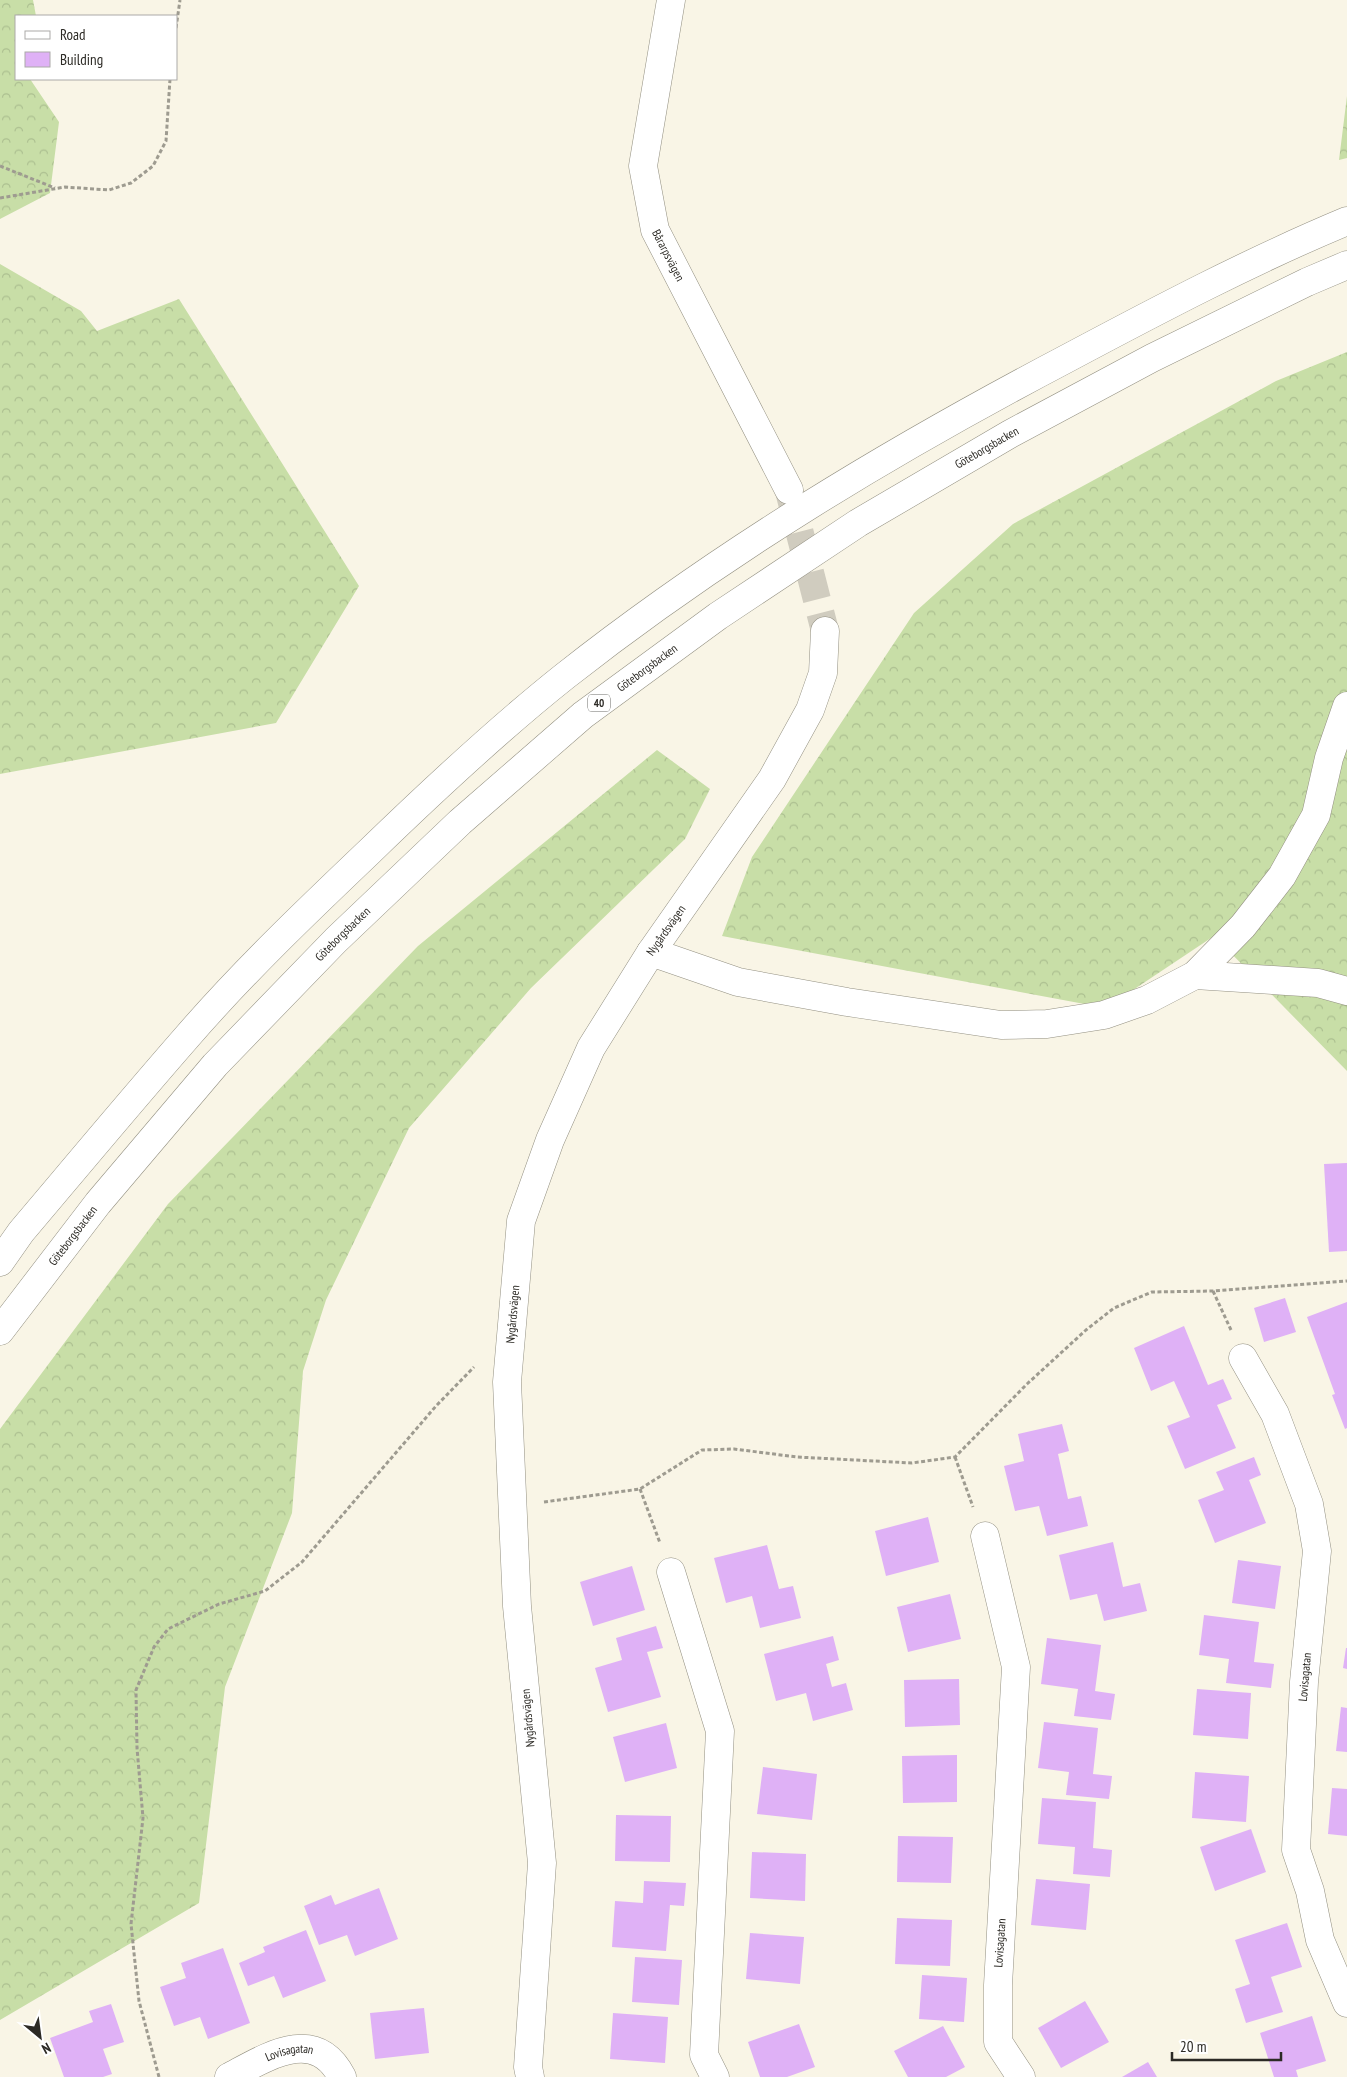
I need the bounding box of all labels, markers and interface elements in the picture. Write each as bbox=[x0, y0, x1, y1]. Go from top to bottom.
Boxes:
legend bbox=[15, 15, 178, 80]
text: Road bbox=[60, 25, 86, 44]
text: Building bbox=[60, 50, 103, 69]
street label: Bårarpsvägen bbox=[649, 227, 688, 283]
street label: Göteborgsbacken bbox=[952, 423, 1021, 472]
street label: Göteborgsbacken bbox=[614, 640, 680, 695]
road number: 40 bbox=[588, 694, 610, 711]
street label: Nygårdsvägen bbox=[643, 902, 689, 958]
street label: Göteborgsbacken bbox=[312, 903, 373, 964]
street label: Göteborgsbacken bbox=[45, 1203, 100, 1268]
street label: Nygårdsvägen bbox=[502, 1285, 522, 1344]
street label: Lovisagatan bbox=[1295, 1652, 1314, 1702]
street label: Nygårdsvägen bbox=[517, 1688, 538, 1748]
street label: Lovisagatan bbox=[990, 1918, 1009, 1968]
north arrow bbox=[15, 2012, 65, 2062]
scale bar bbox=[1172, 2030, 1281, 2062]
text: 20 m bbox=[1180, 2037, 1206, 2056]
text: N bbox=[39, 2039, 54, 2058]
street label: Lovisagatan bbox=[263, 2041, 315, 2064]

